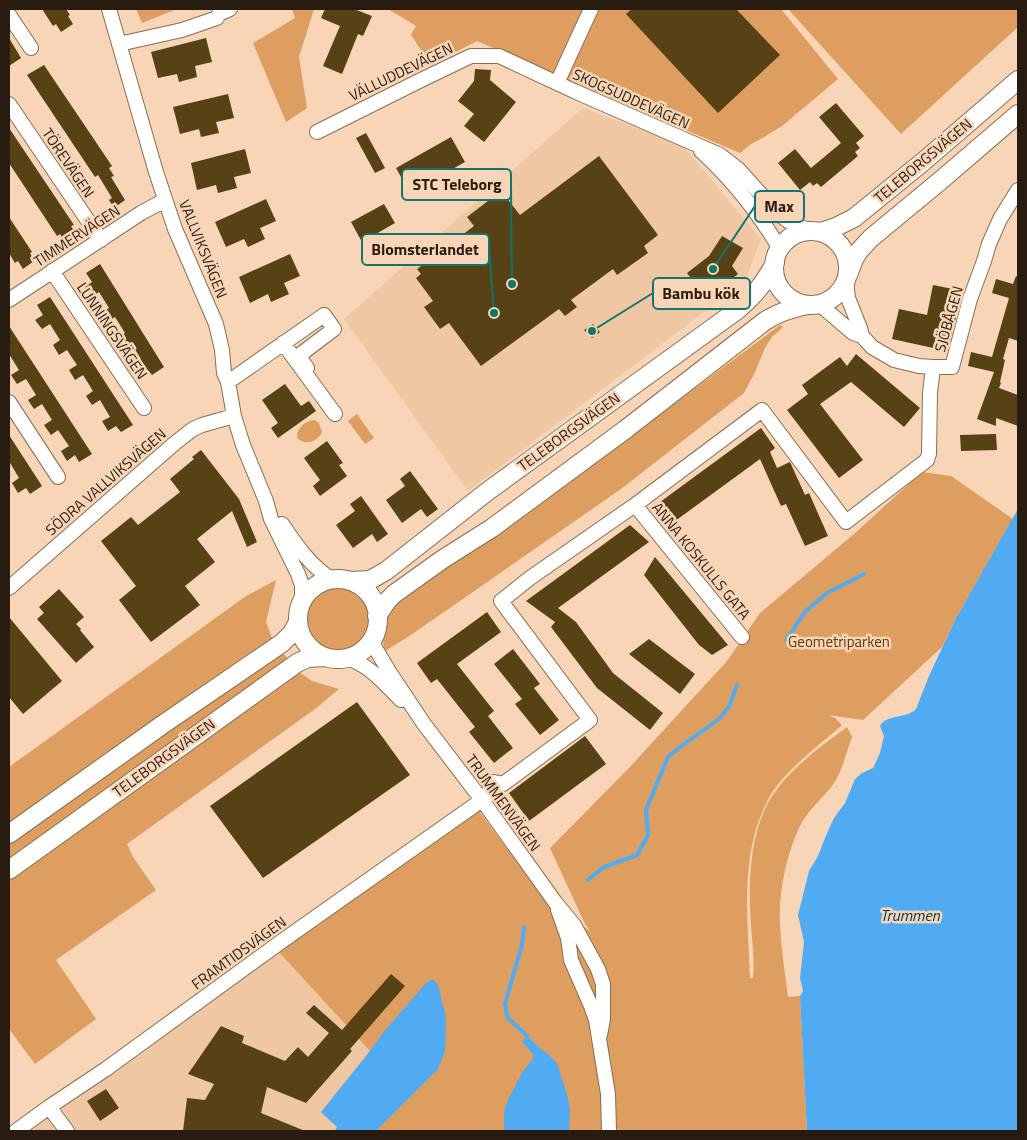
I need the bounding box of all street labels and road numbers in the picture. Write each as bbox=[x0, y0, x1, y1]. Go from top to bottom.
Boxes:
street label: VÄLLUDDEVÄGEN bbox=[345, 36, 457, 107]
street label: SKOGSUDDEVÄGEN bbox=[569, 62, 693, 135]
street label: TELEBORGSVÄGEN bbox=[869, 113, 977, 209]
street label: TÖREVÄGEN bbox=[37, 123, 100, 202]
street label: VALLVIKSVÄGEN bbox=[173, 196, 234, 302]
street label: TIMMERVÄGEN bbox=[29, 199, 124, 272]
street label: LUNNINGSVÄGEN bbox=[71, 278, 153, 384]
street label: SJÖBÅGEN bbox=[928, 283, 969, 355]
street label: TELEBORGSVÄGEN bbox=[513, 386, 625, 477]
street label: SÖDRA VALLVIKSVÄGEN bbox=[40, 423, 171, 541]
street label: ANNA KOSKULLS GATA bbox=[647, 497, 756, 624]
street label: TELEBORGSVÄGEN bbox=[108, 712, 220, 803]
street label: TRUMMENVÄGEN bbox=[460, 749, 547, 856]
street label: FRAMTIDSVÄGEN bbox=[186, 910, 291, 995]

